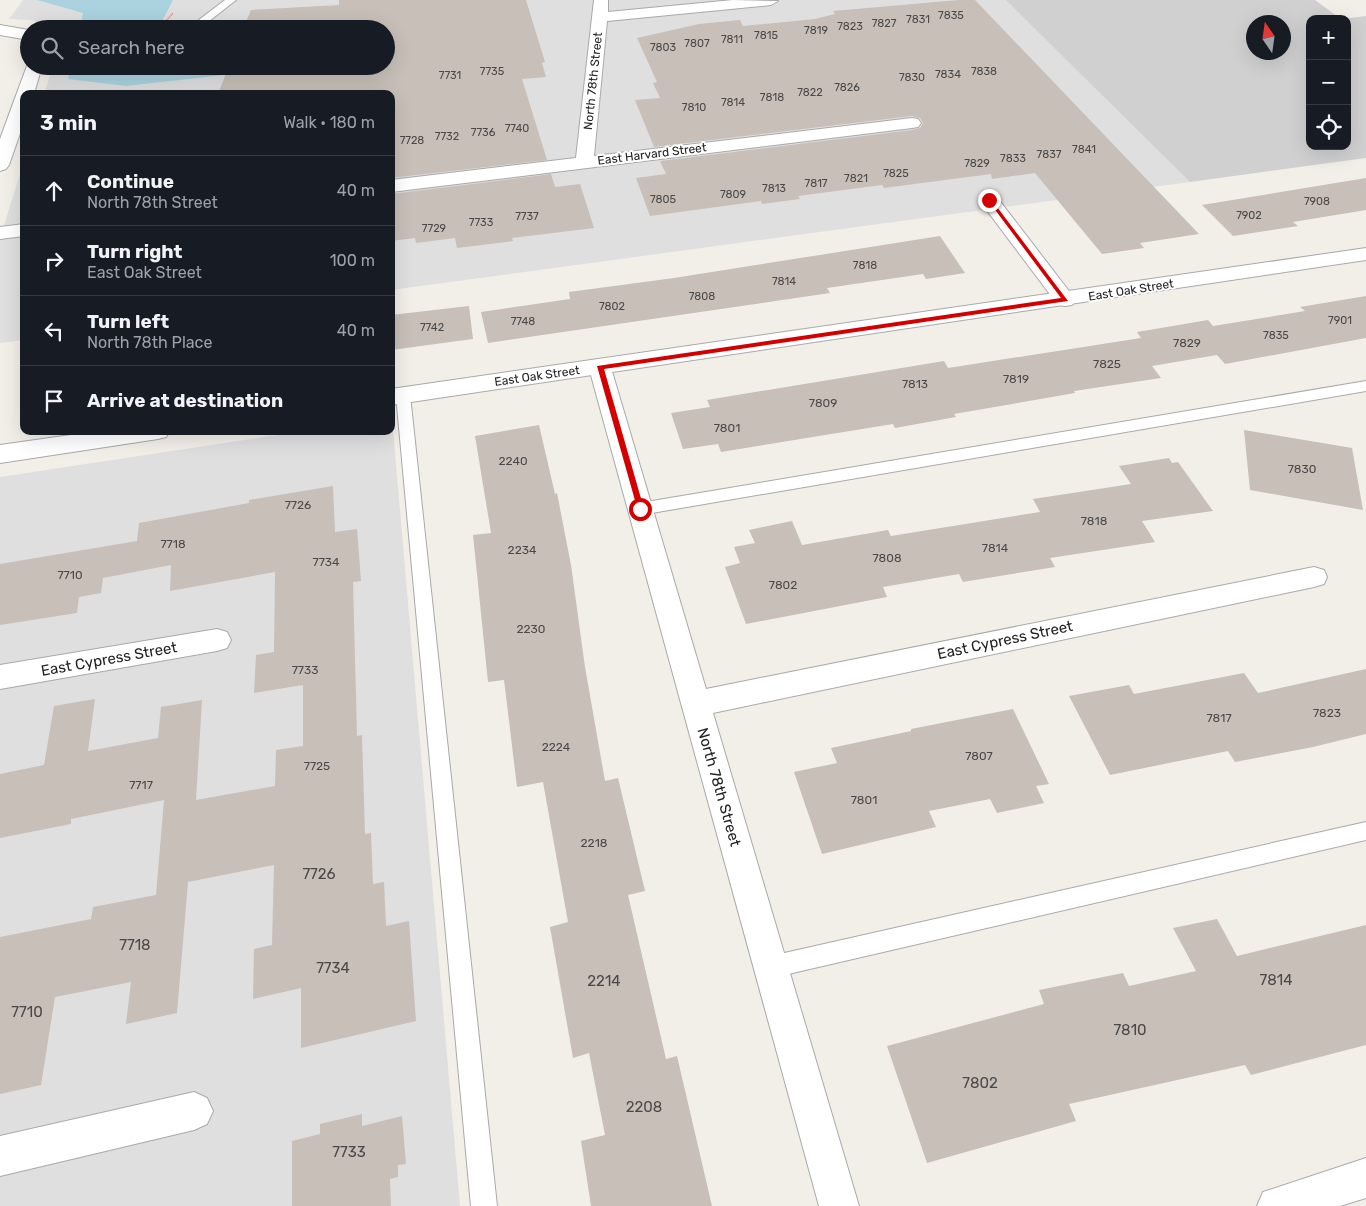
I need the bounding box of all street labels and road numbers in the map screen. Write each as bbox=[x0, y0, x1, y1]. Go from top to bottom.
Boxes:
street label: North 78th Street bbox=[581, 31, 605, 131]
street label: East Harvard Street bbox=[597, 140, 708, 168]
street label: East Oak Street bbox=[1087, 276, 1175, 304]
street label: East Oak Street bbox=[493, 363, 581, 389]
street label: East Cypress Street bbox=[936, 617, 1075, 663]
street label: East Cypress Street bbox=[39, 638, 179, 680]
street label: North 78th Street bbox=[693, 726, 745, 849]

